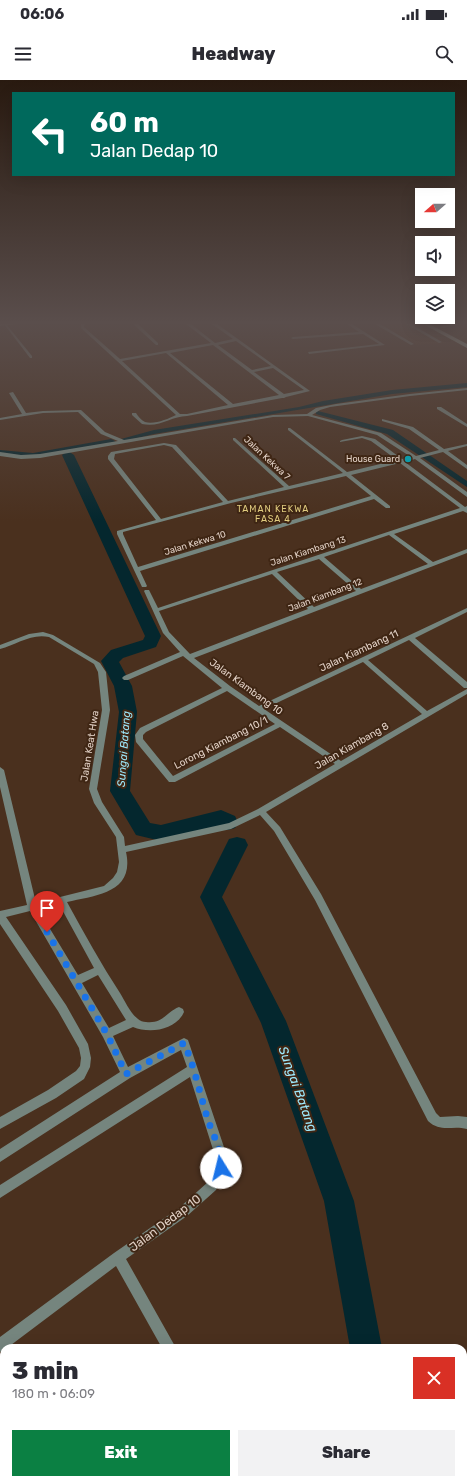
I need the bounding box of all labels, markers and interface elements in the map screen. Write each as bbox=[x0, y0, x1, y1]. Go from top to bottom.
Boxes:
text: 06:06 bbox=[20, 5, 64, 23]
icon: menu bbox=[12, 43, 34, 65]
text: Headway bbox=[192, 43, 275, 65]
icon: search bbox=[433, 43, 455, 65]
text: 60 m bbox=[90, 106, 159, 139]
icon: left bbox=[24, 108, 76, 160]
text: Jalan Dedap 10 bbox=[90, 140, 218, 162]
north arrow bbox=[415, 188, 455, 228]
map controls bbox=[415, 188, 455, 324]
button: sound bbox=[415, 236, 455, 276]
button: layers bbox=[415, 284, 455, 324]
street label: Jalan Kekwa 7 bbox=[242, 434, 292, 482]
place label: House Guard bbox=[346, 454, 400, 464]
marker: House Guard bbox=[403, 454, 413, 464]
district label: TAMAN KEKWA FASA 4 bbox=[237, 504, 309, 524]
street label: Jalan Kekwa 10 bbox=[163, 529, 227, 557]
street label: Jalan Kiambang 13 bbox=[269, 534, 347, 568]
street label: Jalan Kiambang 12 bbox=[287, 576, 363, 614]
street label: Jalan Kiambang 11 bbox=[318, 627, 400, 675]
street label: Jalan Kiambang 10 bbox=[207, 656, 285, 718]
street label: Jalan Keat Hwa bbox=[78, 710, 102, 782]
water label: Sungai Batang bbox=[115, 710, 133, 787]
street label: Lorong Kiambang 10/1 bbox=[172, 714, 270, 772]
street label: Jalan Kiambang 8 bbox=[313, 720, 391, 772]
pin bbox=[30, 891, 64, 932]
icon: arrive bbox=[36, 897, 58, 919]
water label: Sungai Batang bbox=[275, 1044, 321, 1134]
position arrow bbox=[200, 1147, 242, 1189]
street label: Jalan Dedap 10 bbox=[127, 1192, 203, 1254]
text: 3 min bbox=[12, 1357, 79, 1385]
button: close bbox=[413, 1357, 455, 1399]
text: 180 m · 06:09 bbox=[12, 1386, 95, 1401]
button: Exit bbox=[12, 1430, 230, 1476]
button: Share bbox=[238, 1430, 455, 1476]

